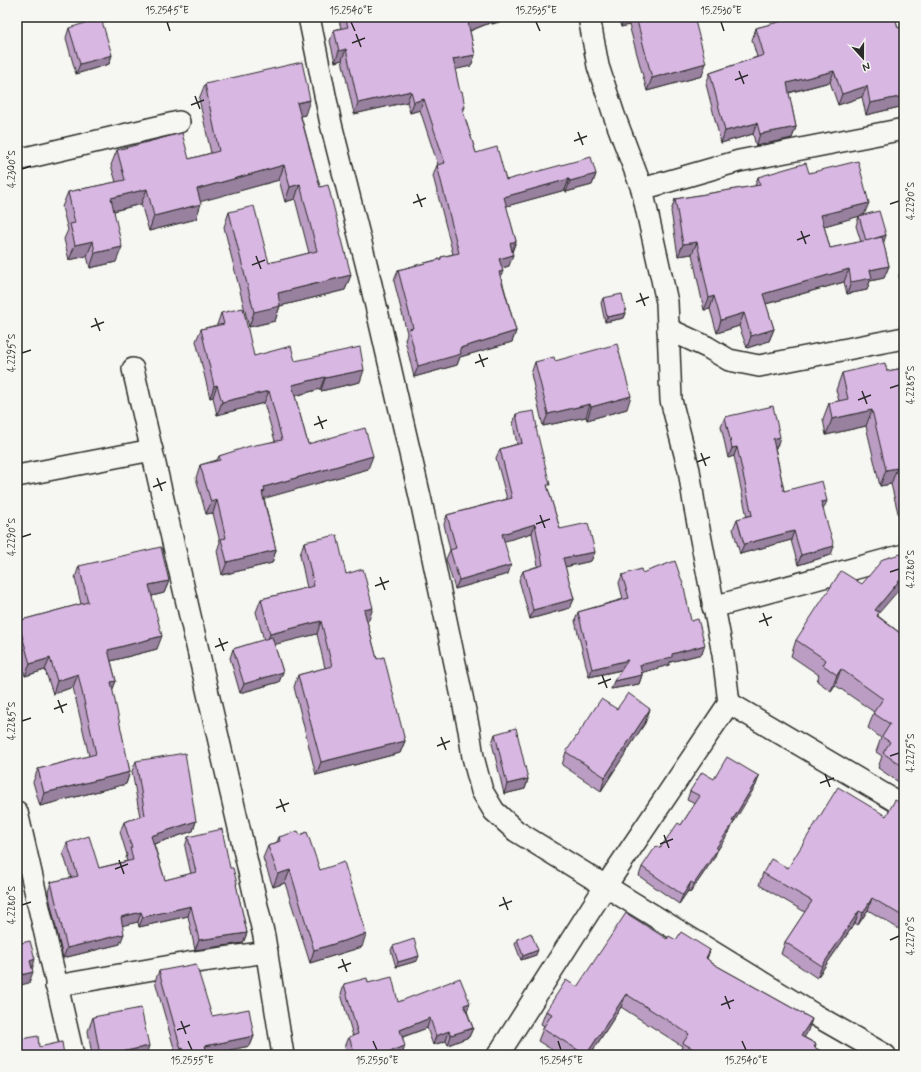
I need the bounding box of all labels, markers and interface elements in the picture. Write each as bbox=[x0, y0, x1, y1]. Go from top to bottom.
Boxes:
text: 15.2545°E bbox=[145, 4, 189, 18]
text: 15.2540°E bbox=[329, 4, 373, 18]
text: 15.2535°E bbox=[515, 4, 557, 18]
text: 15.2530°E bbox=[700, 4, 742, 18]
north arrow bbox=[843, 38, 883, 78]
text: N bbox=[860, 59, 872, 74]
text: 4.2300°S bbox=[5, 150, 19, 188]
text: 4.2290°S bbox=[904, 181, 918, 220]
text: 4.2295°S bbox=[5, 333, 19, 372]
text: 4.2285°S bbox=[904, 365, 918, 404]
text: 4.2290°S bbox=[5, 517, 19, 556]
text: 4.2280°S bbox=[904, 549, 918, 588]
text: 4.2285°S bbox=[5, 701, 19, 740]
text: 4.2275°S bbox=[904, 733, 918, 772]
text: 4.2280°S bbox=[5, 885, 19, 924]
text: 4.2270°S bbox=[904, 916, 918, 955]
text: 15.2555°E bbox=[170, 1054, 214, 1068]
text: 15.2550°E bbox=[356, 1054, 399, 1068]
text: 15.2545°E bbox=[539, 1054, 583, 1068]
text: 15.2540°E bbox=[724, 1054, 768, 1068]

